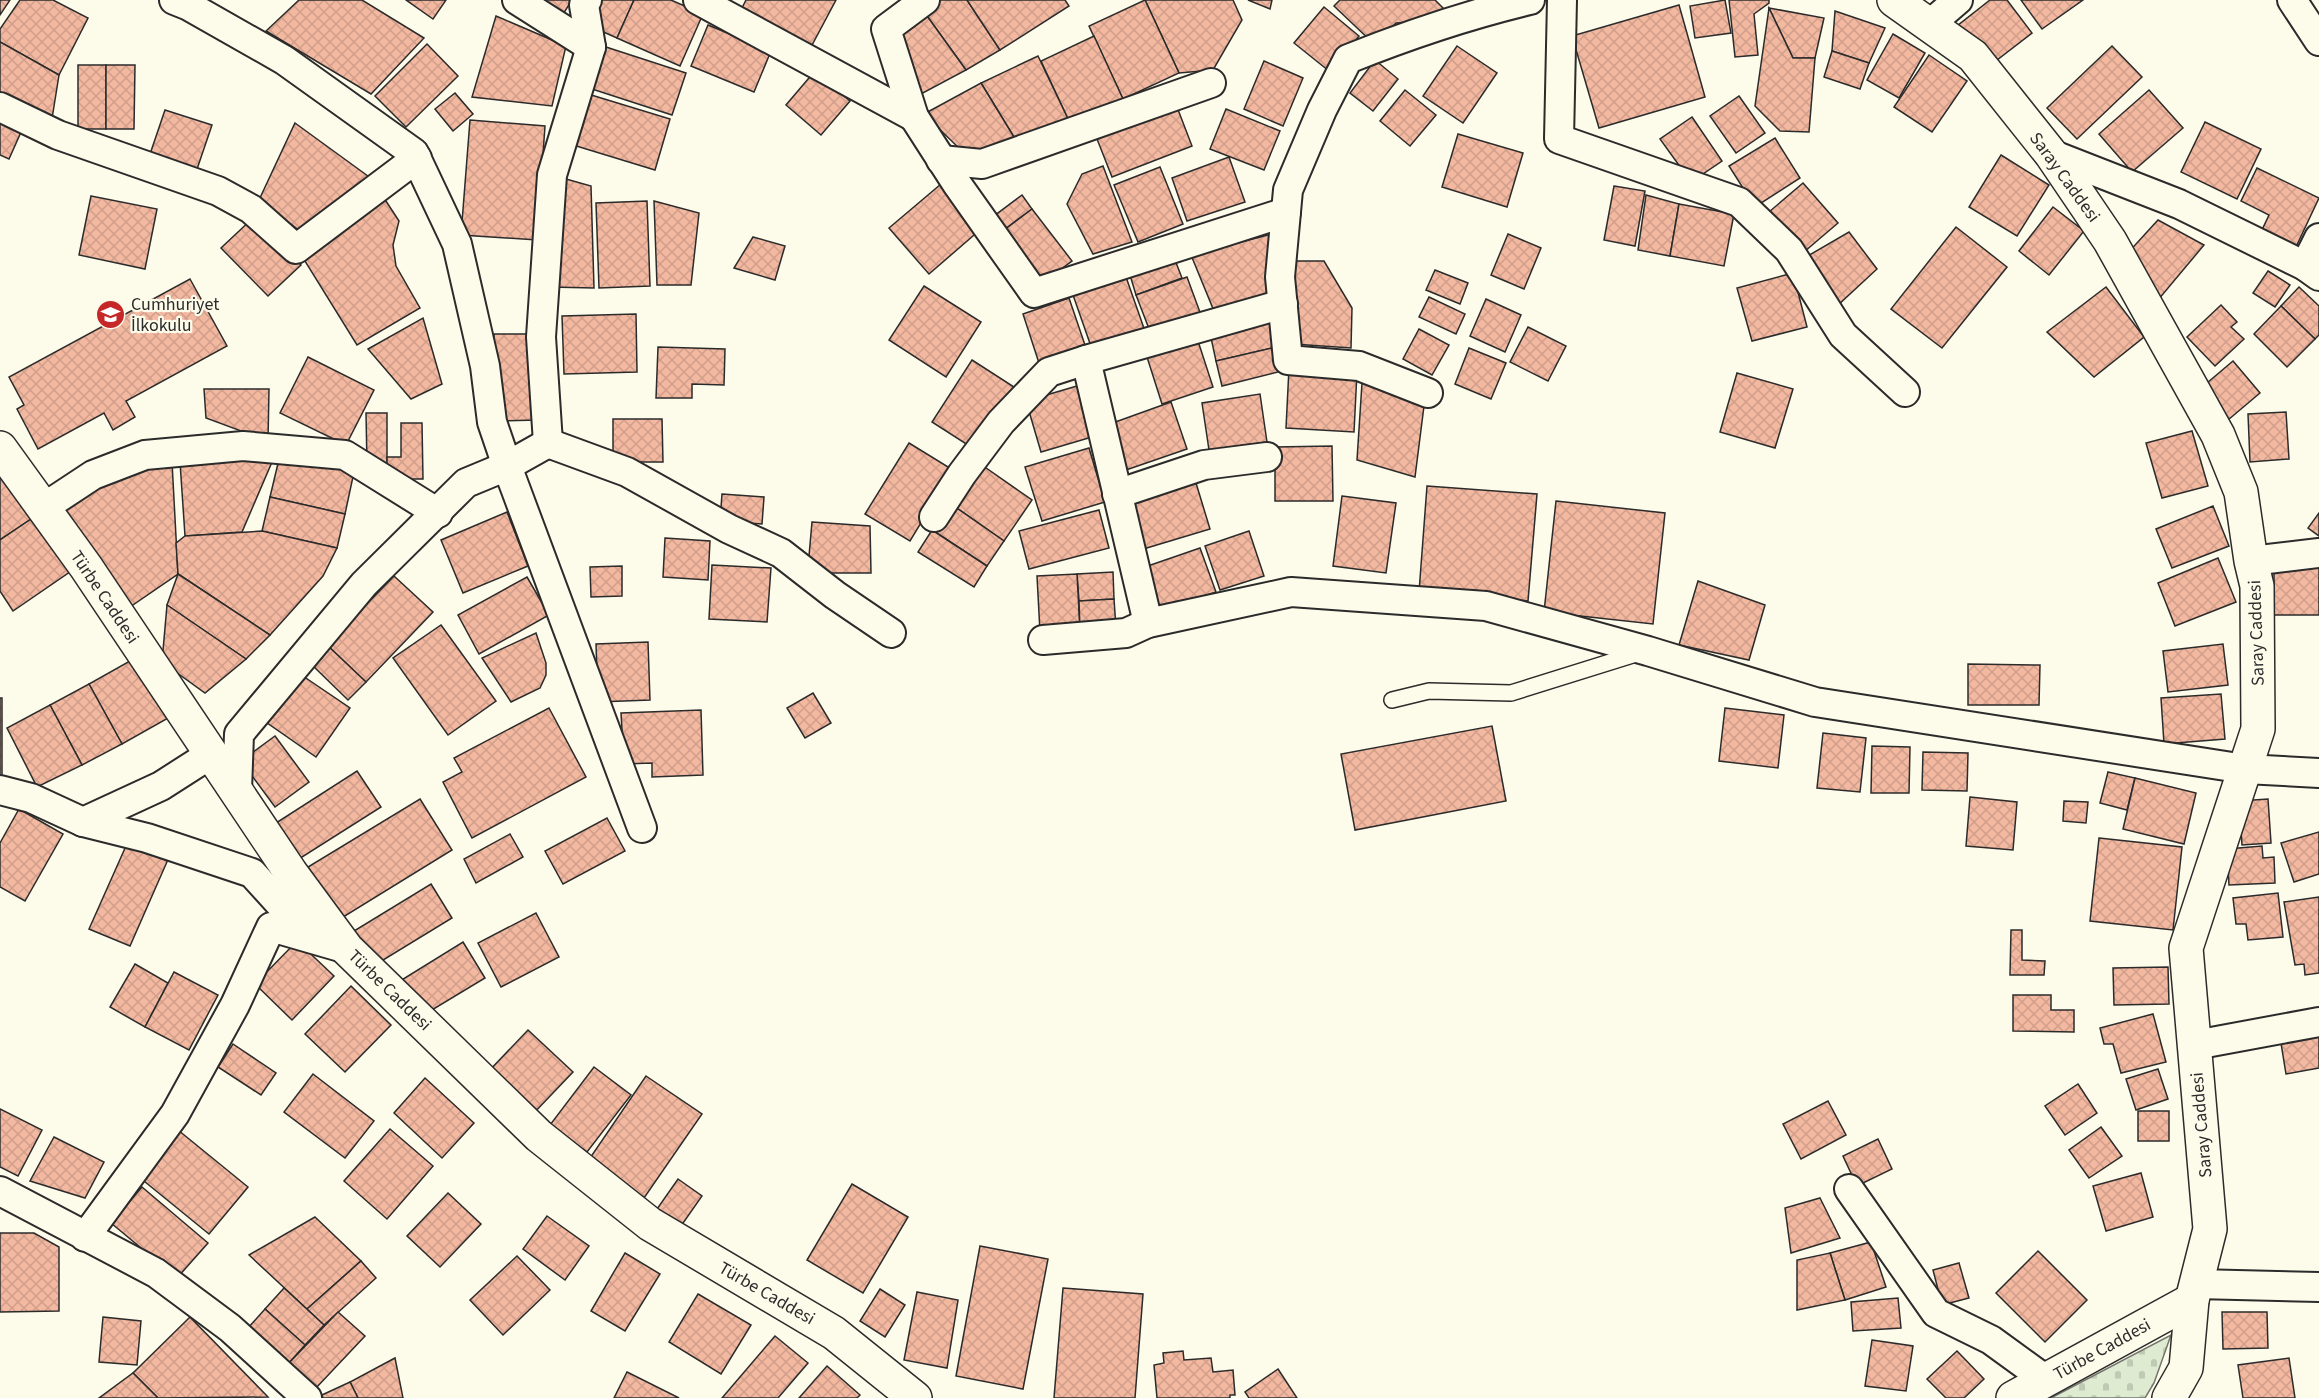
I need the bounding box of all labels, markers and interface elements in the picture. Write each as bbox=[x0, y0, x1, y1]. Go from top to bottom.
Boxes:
street label: Saray Caddesi bbox=[2023, 127, 2106, 227]
place label: Cumhuriyet İlkokulu bbox=[131, 292, 219, 338]
school or university icon: Cumhuriyet İlkokulu bbox=[94, 298, 126, 330]
street label: Türbe Caddesi bbox=[64, 546, 145, 649]
street label: Saray Caddesi bbox=[2242, 580, 2271, 686]
street label: Türbe Caddesi bbox=[342, 944, 437, 1037]
street label: Saray Caddesi bbox=[2184, 1071, 2219, 1179]
street label: Türbe Caddesi bbox=[714, 1256, 820, 1331]
street label: Türbe Caddesi bbox=[2049, 1312, 2155, 1386]

